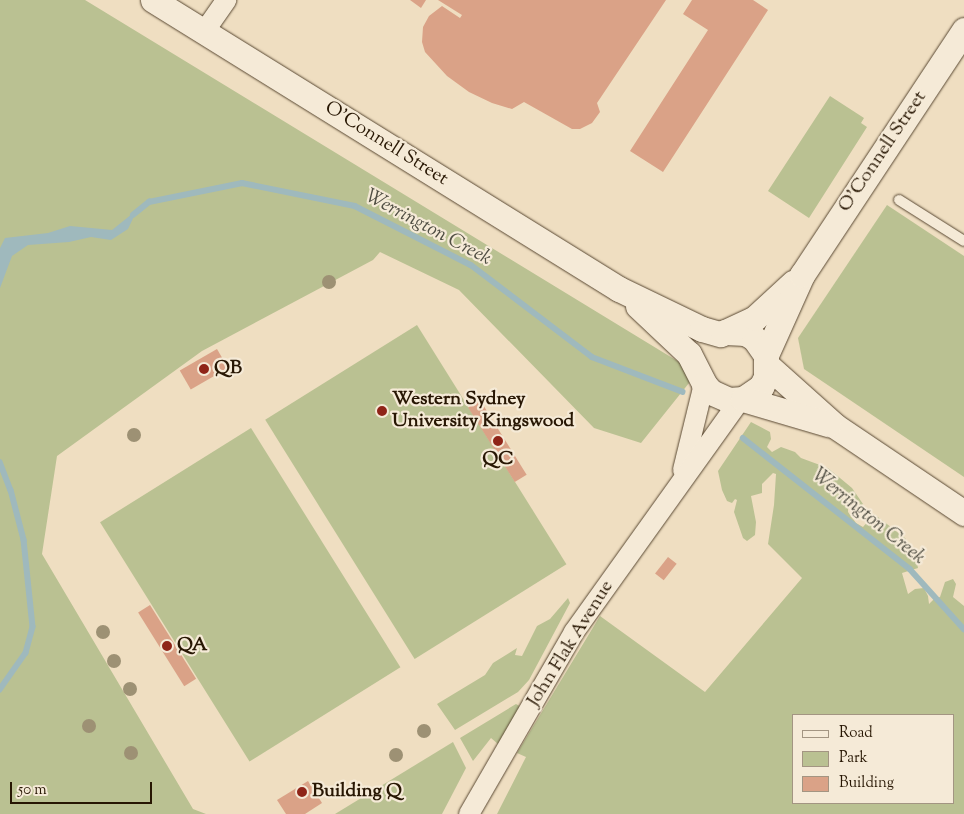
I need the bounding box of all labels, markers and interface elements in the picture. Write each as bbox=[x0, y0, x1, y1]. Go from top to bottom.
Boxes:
street label: O'Connell Street bbox=[834, 87, 932, 217]
street label: O'Connell Street bbox=[320, 97, 452, 191]
water label: Werrington Creek bbox=[361, 185, 495, 271]
place label: QB bbox=[214, 358, 242, 380]
marker: QB bbox=[198, 363, 210, 375]
place label: Western Sydney University Kingswood bbox=[392, 389, 574, 433]
marker: Western Sydney University Kingswood bbox=[376, 405, 388, 417]
marker: QC bbox=[492, 435, 504, 447]
place label: QC bbox=[482, 449, 514, 471]
water label: Werrington Creek bbox=[806, 464, 930, 570]
street label: John Flak Avenue bbox=[523, 577, 619, 711]
place label: QA bbox=[177, 635, 207, 657]
marker: QA bbox=[161, 640, 173, 652]
legend bbox=[792, 714, 954, 804]
text: Road bbox=[839, 723, 873, 744]
text: Park bbox=[839, 748, 868, 769]
scale bar bbox=[12, 772, 155, 804]
text: Building bbox=[839, 773, 894, 794]
text: 50 m bbox=[18, 780, 47, 801]
place label: Building Q bbox=[312, 781, 402, 803]
marker: Building Q bbox=[296, 786, 308, 798]

